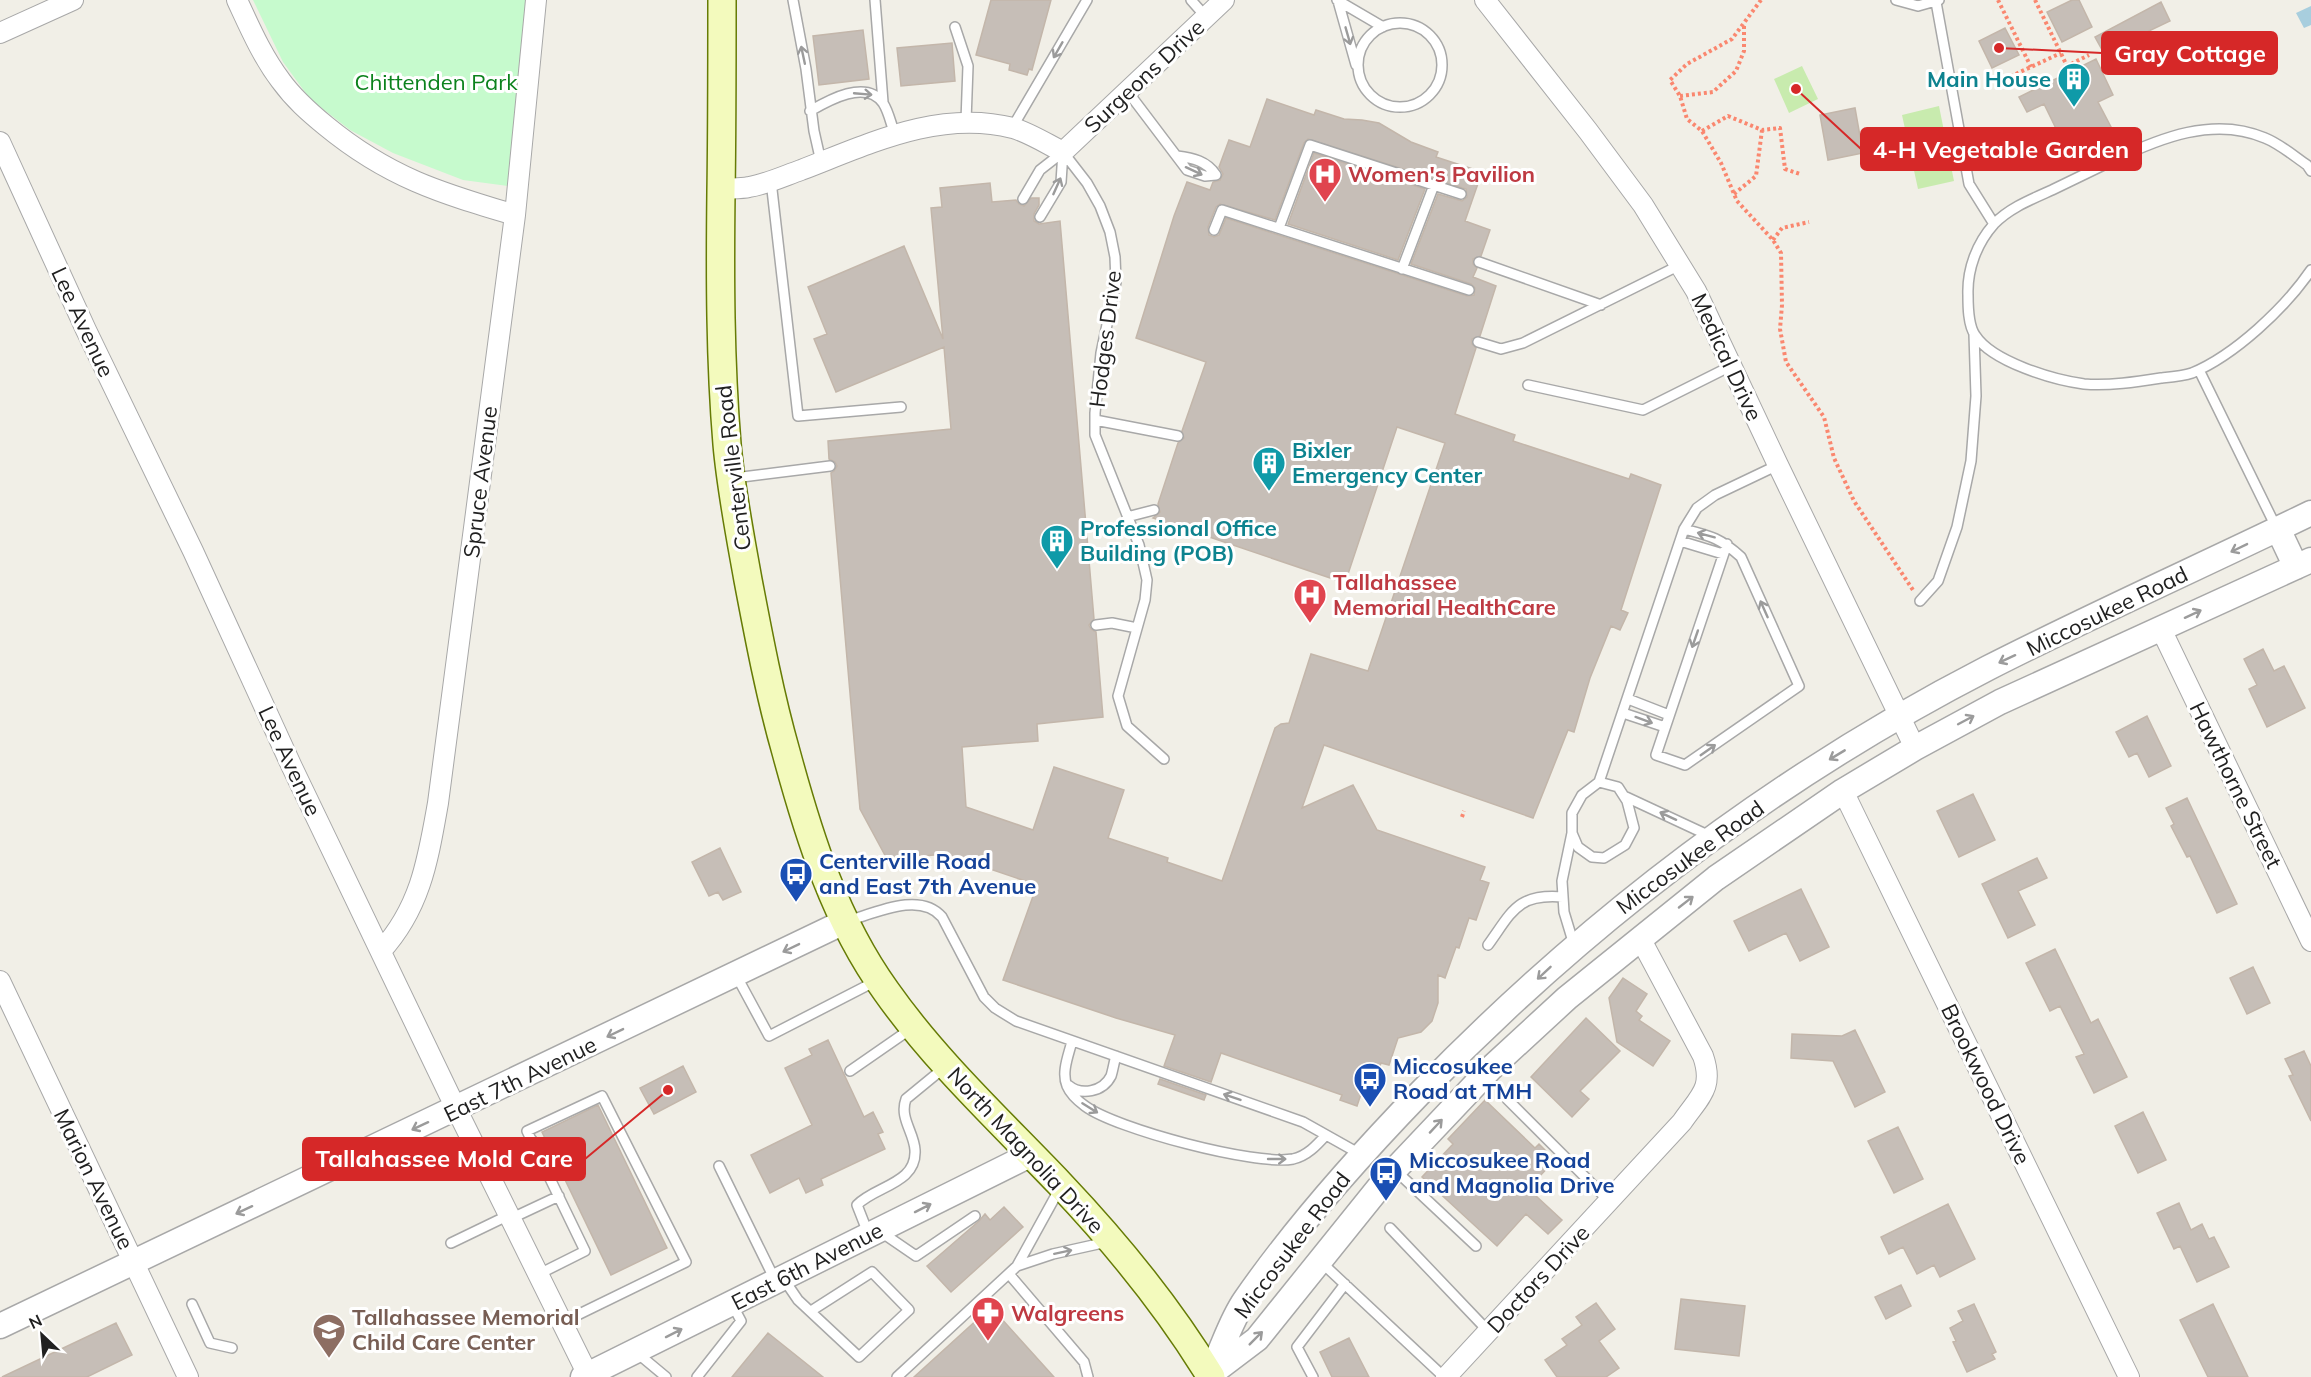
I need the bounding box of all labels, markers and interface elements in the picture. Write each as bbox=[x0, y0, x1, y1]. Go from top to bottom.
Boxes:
street label: Surgeons Drive bbox=[1078, 13, 1210, 139]
one-way arrow bbox=[1343, 26, 1354, 45]
callout: Gray Cottage bbox=[2102, 32, 2277, 74]
text: Gray Cottage bbox=[2114, 38, 2266, 68]
one-way arrow bbox=[1051, 42, 1063, 59]
one-way arrow bbox=[797, 46, 808, 66]
building icon: Main House bbox=[2056, 61, 2092, 108]
place label: Main House bbox=[1927, 65, 2051, 93]
park label: Chittenden Park bbox=[354, 68, 518, 96]
one-way arrow bbox=[853, 89, 872, 100]
callout: 4-H Vegetable Garden bbox=[1861, 128, 2141, 170]
text: 4-H Vegetable Garden bbox=[1873, 134, 2129, 164]
hospital icon: Women's Pavilion bbox=[1307, 156, 1343, 203]
place label: Women's Pavilion bbox=[1348, 160, 1535, 188]
one-way arrow bbox=[1185, 166, 1203, 178]
one-way arrow bbox=[1051, 178, 1063, 196]
street label: Lee Avenue bbox=[45, 263, 121, 381]
street label: Hodges Drive bbox=[1083, 269, 1127, 409]
street label: Medical Drive bbox=[1685, 289, 1769, 425]
street label: Centerville Road bbox=[709, 384, 757, 552]
street label: Spruce Avenue bbox=[457, 405, 503, 559]
place label: Bixler Emergency Center bbox=[1292, 436, 1483, 489]
building icon: Bixler Emergency Center bbox=[1251, 445, 1287, 492]
place label: Professional Office Building (POB) bbox=[1080, 514, 1277, 567]
building icon: Professional Office Building (POB) bbox=[1039, 523, 1075, 570]
one-way arrow bbox=[1697, 529, 1716, 540]
one-way arrow bbox=[2231, 542, 2249, 554]
street label: Miccosukee Road bbox=[2022, 560, 2192, 662]
place label: Tallahassee Memorial HealthCare bbox=[1333, 568, 1556, 621]
hospital icon: Tallahassee Memorial HealthCare bbox=[1292, 577, 1328, 624]
one-way arrow bbox=[1758, 601, 1769, 619]
one-way arrow bbox=[2183, 608, 2201, 619]
one-way arrow bbox=[1688, 629, 1699, 648]
one-way arrow bbox=[1998, 654, 2016, 666]
street label: Hawthorne Street bbox=[2184, 697, 2289, 873]
street label: Lee Avenue bbox=[252, 702, 328, 820]
one-way arrow bbox=[1957, 714, 1975, 725]
one-way arrow bbox=[1634, 715, 1653, 726]
one-way arrow bbox=[1699, 744, 1715, 756]
one-way arrow bbox=[1829, 749, 1846, 761]
street label: Miccosukee Road bbox=[1610, 794, 1770, 920]
one-way arrow bbox=[1659, 810, 1677, 822]
place label: Centerville Road and East 7th Avenue bbox=[819, 847, 1036, 900]
bus stop icon: Centerville Road and East 7th Avenue bbox=[778, 856, 814, 903]
one-way arrow bbox=[1678, 896, 1694, 909]
one-way arrow bbox=[783, 943, 801, 955]
one-way arrow bbox=[1537, 965, 1552, 980]
street label: Brookwood Drive bbox=[1935, 999, 2037, 1169]
one-way arrow bbox=[607, 1027, 625, 1039]
street label: East 7th Avenue bbox=[439, 1030, 601, 1128]
place label: Miccosukee Road at TMH bbox=[1393, 1052, 1532, 1105]
street label: North Magnolia Drive bbox=[942, 1061, 1110, 1239]
bus stop icon: Miccosukee Road at TMH bbox=[1352, 1061, 1388, 1108]
one-way arrow bbox=[1223, 1090, 1242, 1101]
one-way arrow bbox=[1081, 1103, 1098, 1115]
street label: Marion Avenue bbox=[48, 1104, 140, 1254]
one-way arrow bbox=[1429, 1119, 1443, 1134]
one-way arrow bbox=[412, 1120, 430, 1132]
callout: Tallahassee Mold Care bbox=[303, 1138, 585, 1180]
text: Tallahassee Mold Care bbox=[315, 1143, 573, 1173]
place label: Miccosukee Road and Magnolia Drive bbox=[1409, 1146, 1614, 1199]
one-way arrow bbox=[1266, 1153, 1286, 1165]
bus stop icon: Miccosukee Road and Magnolia Drive bbox=[1368, 1155, 1404, 1202]
street label: Miccosukee Road bbox=[1228, 1166, 1356, 1324]
one-way arrow bbox=[914, 1202, 932, 1213]
one-way arrow bbox=[236, 1204, 254, 1216]
street label: East 6th Avenue bbox=[727, 1216, 887, 1316]
street label: Doctors Drive bbox=[1481, 1219, 1595, 1339]
one-way arrow bbox=[1053, 1245, 1072, 1257]
pharmacy icon: Walgreens bbox=[970, 1295, 1006, 1342]
place label: Walgreens bbox=[1011, 1299, 1124, 1327]
place label: Tallahassee Memorial Child Care Center bbox=[352, 1303, 580, 1356]
north arrow bbox=[12, 1305, 72, 1365]
text: N bbox=[26, 1310, 45, 1333]
school or university icon: Tallahassee Memorial Child Care Center bbox=[311, 1312, 347, 1359]
one-way arrow bbox=[665, 1327, 683, 1339]
one-way arrow bbox=[1248, 1331, 1263, 1346]

